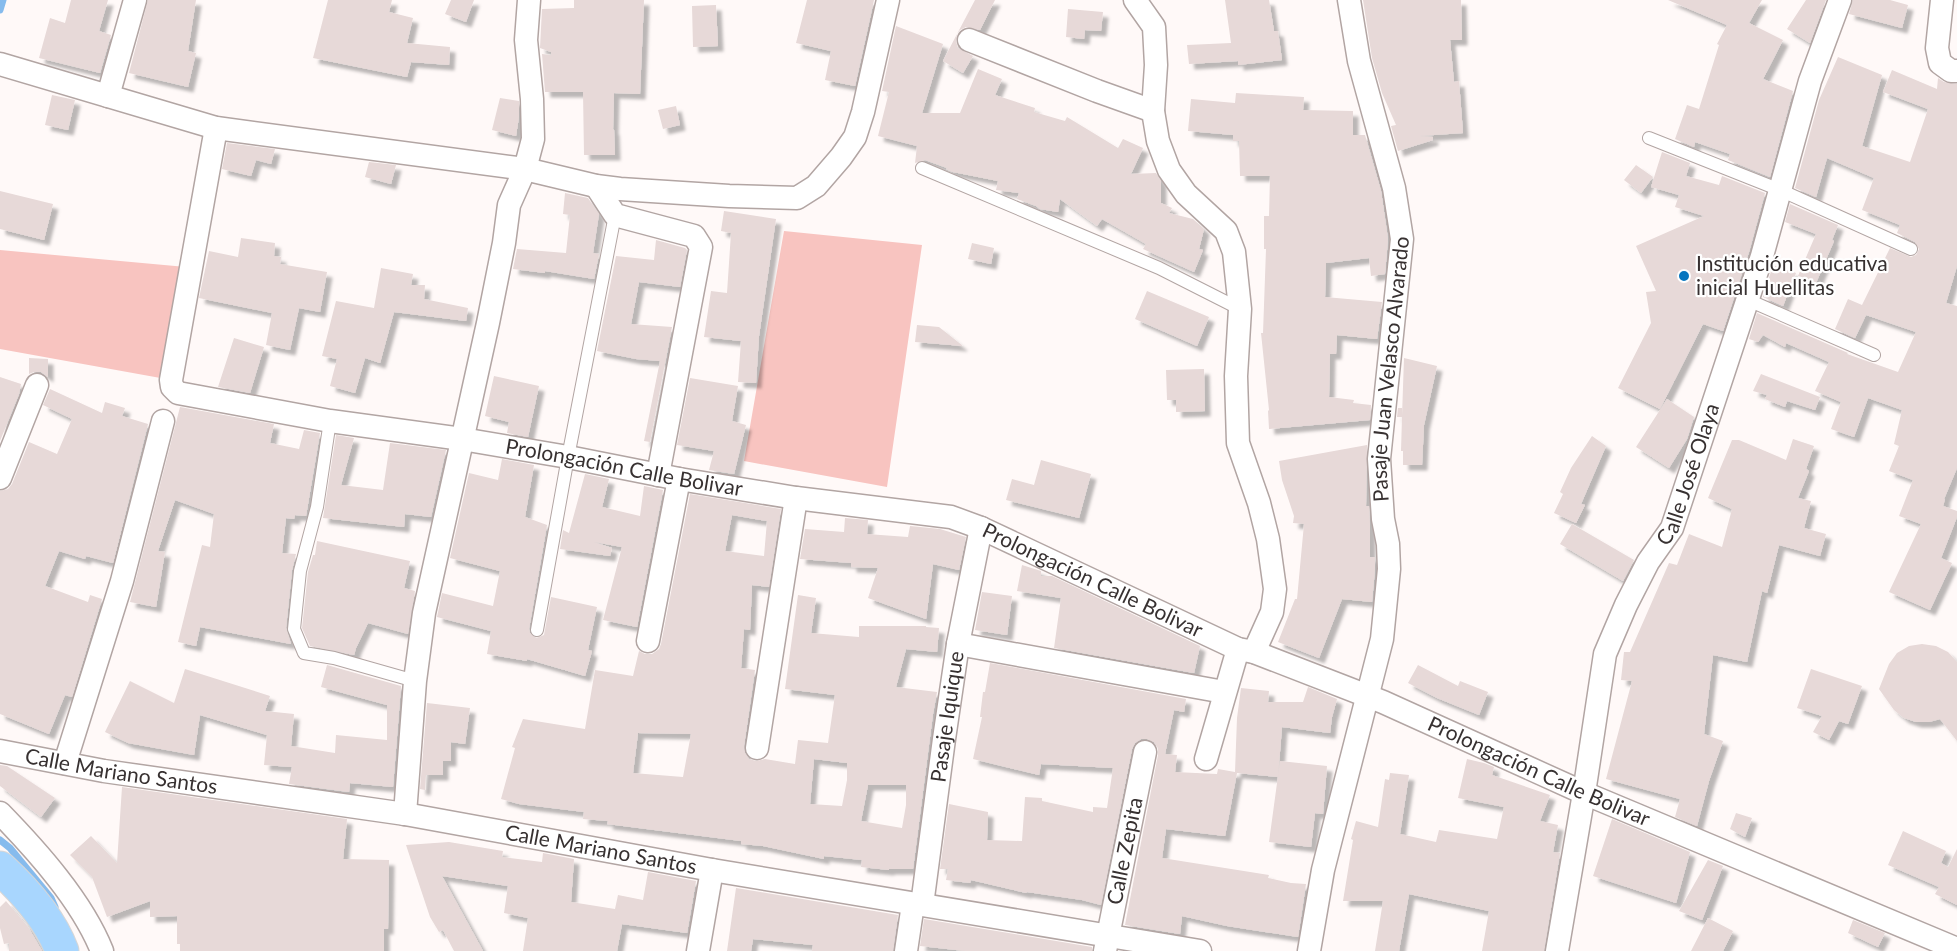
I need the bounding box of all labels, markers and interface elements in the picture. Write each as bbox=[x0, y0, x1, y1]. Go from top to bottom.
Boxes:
street label: Pasaje Juan Velasco Alvarado bbox=[1365, 235, 1413, 503]
place label: Institución educativa inicial Huellitas bbox=[1696, 250, 1888, 299]
marker: Institución educativa inicial Huellitas bbox=[1677, 269, 1691, 283]
street label: Calle José Olaya bbox=[1650, 400, 1723, 550]
street label: Prolongación Calle Bolivar bbox=[504, 433, 745, 500]
street label: Prolongación Calle Bolivar bbox=[979, 517, 1208, 642]
street label: Pasaje Iquique bbox=[924, 649, 968, 784]
street label: Prolongación Calle Bolivar bbox=[1424, 710, 1655, 830]
street label: Calle Mariano Santos bbox=[23, 742, 219, 798]
street label: Calle Zepita bbox=[1101, 795, 1147, 907]
street label: Calle Mariano Santos bbox=[503, 818, 699, 878]

